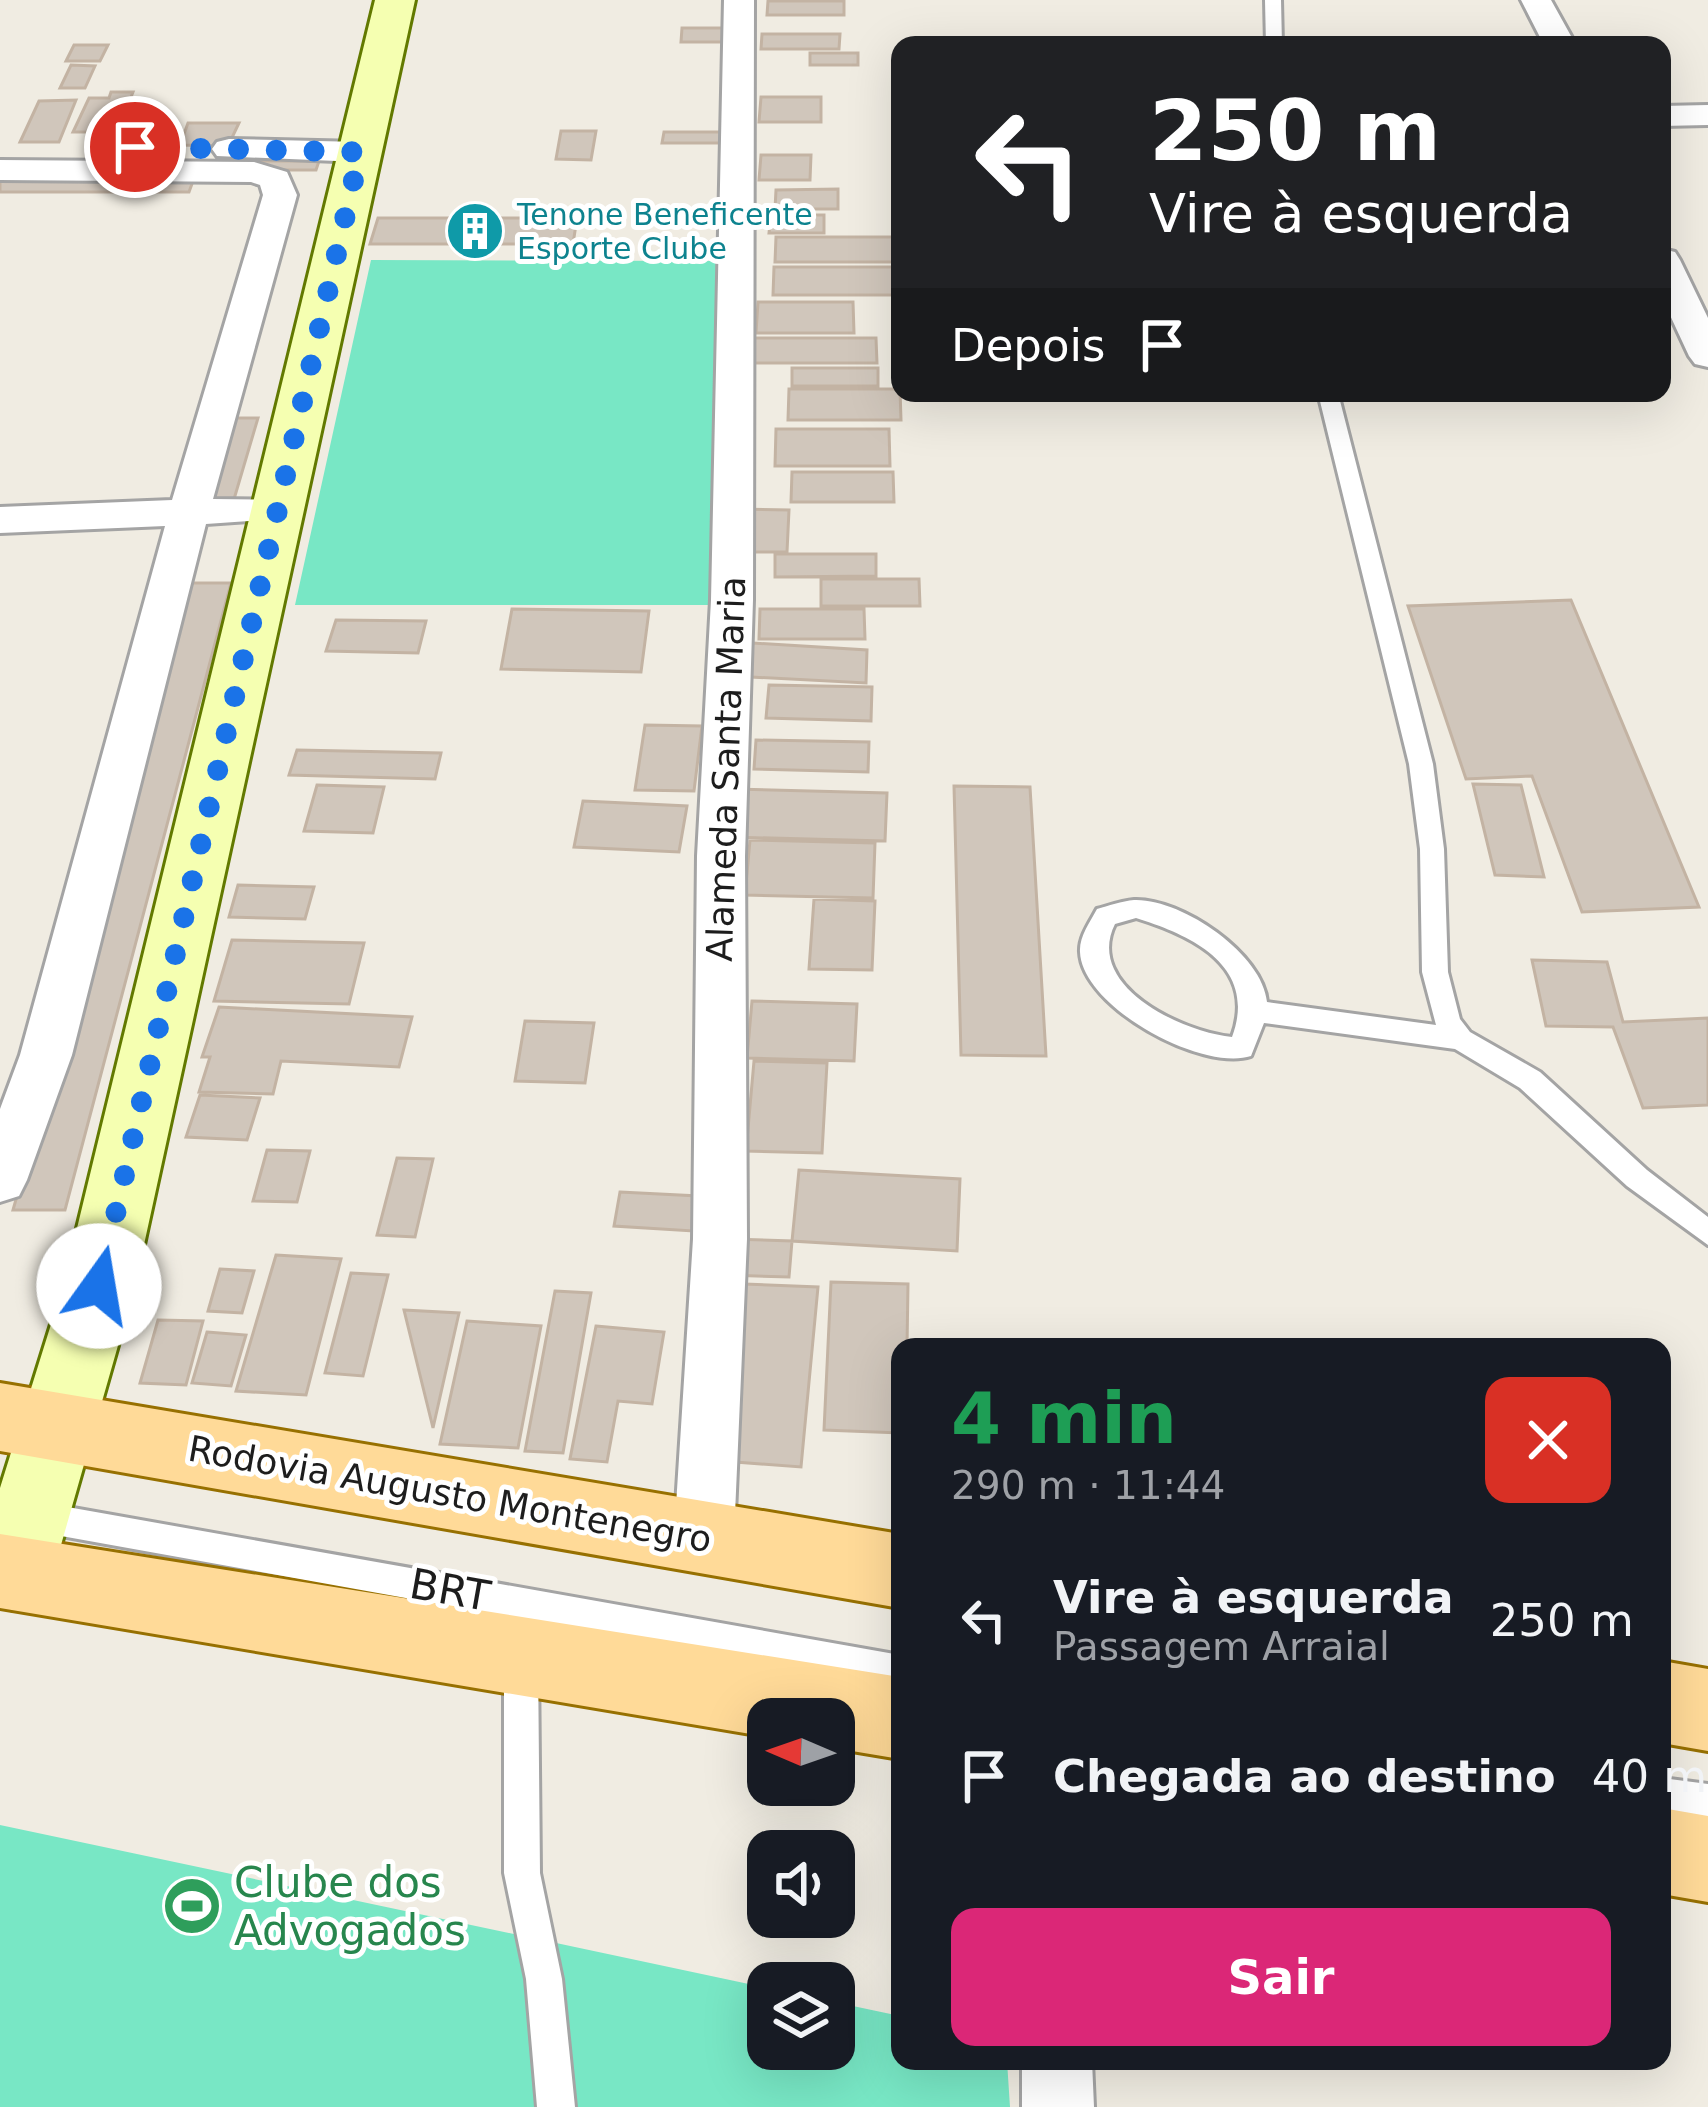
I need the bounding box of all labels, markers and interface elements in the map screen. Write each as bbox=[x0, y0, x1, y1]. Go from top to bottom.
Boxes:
text: 250 m bbox=[1149, 82, 1441, 180]
icon: left bbox=[951, 84, 1107, 240]
pin bbox=[84, 96, 186, 198]
icon: arrive bbox=[102, 114, 168, 180]
text: Vire à esquerda bbox=[1149, 182, 1573, 245]
place label: Tenone Beneficente Esporte Clube bbox=[516, 197, 813, 266]
building icon: Tenone Beneficente Esporte Clube bbox=[444, 200, 506, 262]
icon: arrive bbox=[1129, 312, 1195, 378]
text: Depois bbox=[951, 319, 1105, 372]
street label: Alameda Santa Maria bbox=[699, 576, 753, 962]
position arrow bbox=[36, 1223, 162, 1349]
text: 4 min bbox=[951, 1376, 1177, 1460]
button: close bbox=[1485, 1377, 1611, 1503]
street label: Rodovia Augusto Montenegro bbox=[185, 1428, 715, 1560]
text: 290 m · 11:44 bbox=[951, 1463, 1225, 1508]
street label: BRT bbox=[406, 1559, 494, 1621]
text: Vire à esquerda bbox=[1053, 1571, 1454, 1624]
icon: left bbox=[951, 1587, 1017, 1653]
text: 250 m bbox=[1490, 1594, 1634, 1647]
text: Passagem Arraial bbox=[1053, 1624, 1390, 1669]
north arrow bbox=[747, 1698, 855, 1806]
map controls bbox=[747, 1698, 855, 2070]
icon: arrive bbox=[951, 1743, 1017, 1809]
text: Chegada ao destino bbox=[1053, 1750, 1556, 1803]
text: 40 m bbox=[1592, 1750, 1707, 1803]
button: sound bbox=[747, 1830, 855, 1938]
place label: Clube dos Advogados bbox=[234, 1858, 466, 1955]
sports icon: Clube dos Advogados bbox=[161, 1875, 223, 1937]
button: Sair bbox=[951, 1908, 1611, 2046]
button: layers bbox=[747, 1962, 855, 2070]

